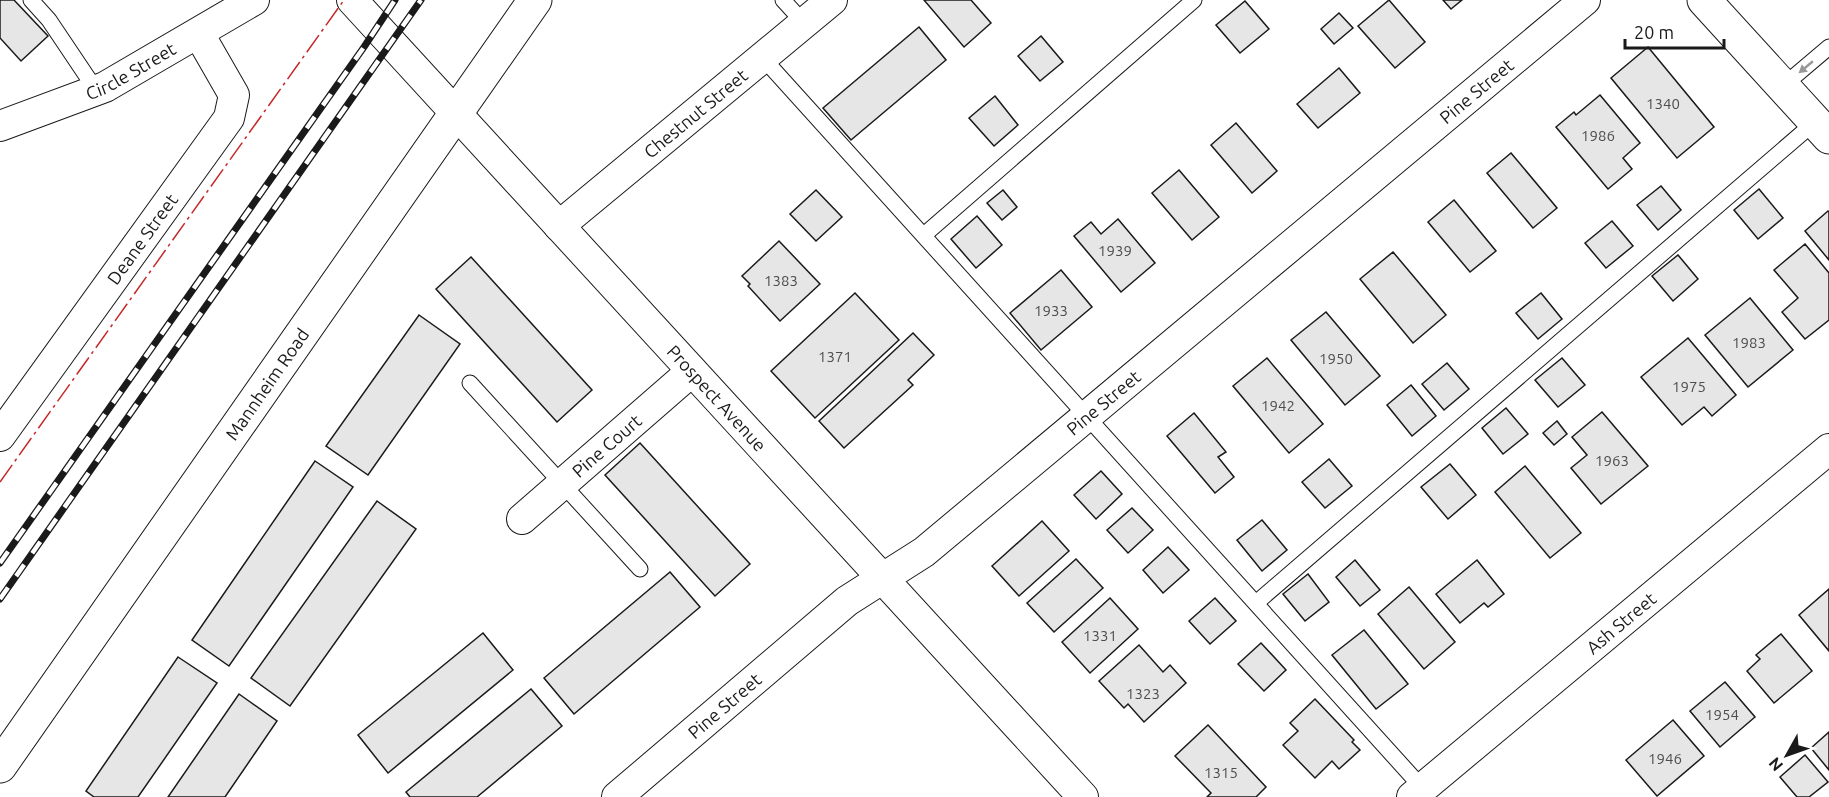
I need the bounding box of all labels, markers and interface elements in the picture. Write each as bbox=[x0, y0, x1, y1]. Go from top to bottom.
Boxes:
scale bar bbox=[1625, 12, 1724, 50]
text: 20 m bbox=[1634, 22, 1674, 42]
street label: Circle Street bbox=[83, 38, 179, 103]
street label: Pine Street bbox=[1435, 54, 1517, 127]
one-way arrow bbox=[1798, 60, 1814, 73]
street label: Chestnut Street bbox=[640, 65, 751, 162]
house number: 1340 bbox=[1646, 95, 1680, 112]
house number: 1986 bbox=[1581, 127, 1615, 144]
street label: Deane Street bbox=[103, 190, 181, 288]
house number: 1939 bbox=[1098, 242, 1132, 259]
house number: 1383 bbox=[764, 272, 798, 289]
house number: 1933 bbox=[1034, 302, 1068, 319]
street label: Mannheim Road bbox=[221, 324, 313, 443]
house number: 1983 bbox=[1732, 334, 1766, 351]
street label: Prospect Avenue bbox=[663, 341, 771, 455]
house number: 1371 bbox=[818, 348, 852, 365]
house number: 1950 bbox=[1319, 350, 1353, 367]
street label: Pine Street bbox=[1062, 366, 1144, 439]
house number: 1975 bbox=[1672, 378, 1706, 395]
house number: 1942 bbox=[1261, 397, 1295, 414]
street label: Pine Court bbox=[568, 410, 645, 481]
house number: 1963 bbox=[1595, 452, 1629, 469]
street label: Ash Street bbox=[1582, 588, 1660, 657]
house number: 1331 bbox=[1083, 627, 1117, 644]
street label: Pine Street bbox=[684, 669, 765, 742]
house number: 1323 bbox=[1126, 685, 1160, 702]
house number: 1954 bbox=[1705, 706, 1739, 723]
north arrow bbox=[1757, 725, 1817, 785]
house number: 1946 bbox=[1648, 750, 1682, 767]
text: N bbox=[1765, 754, 1786, 775]
house number: 1315 bbox=[1204, 764, 1238, 781]

